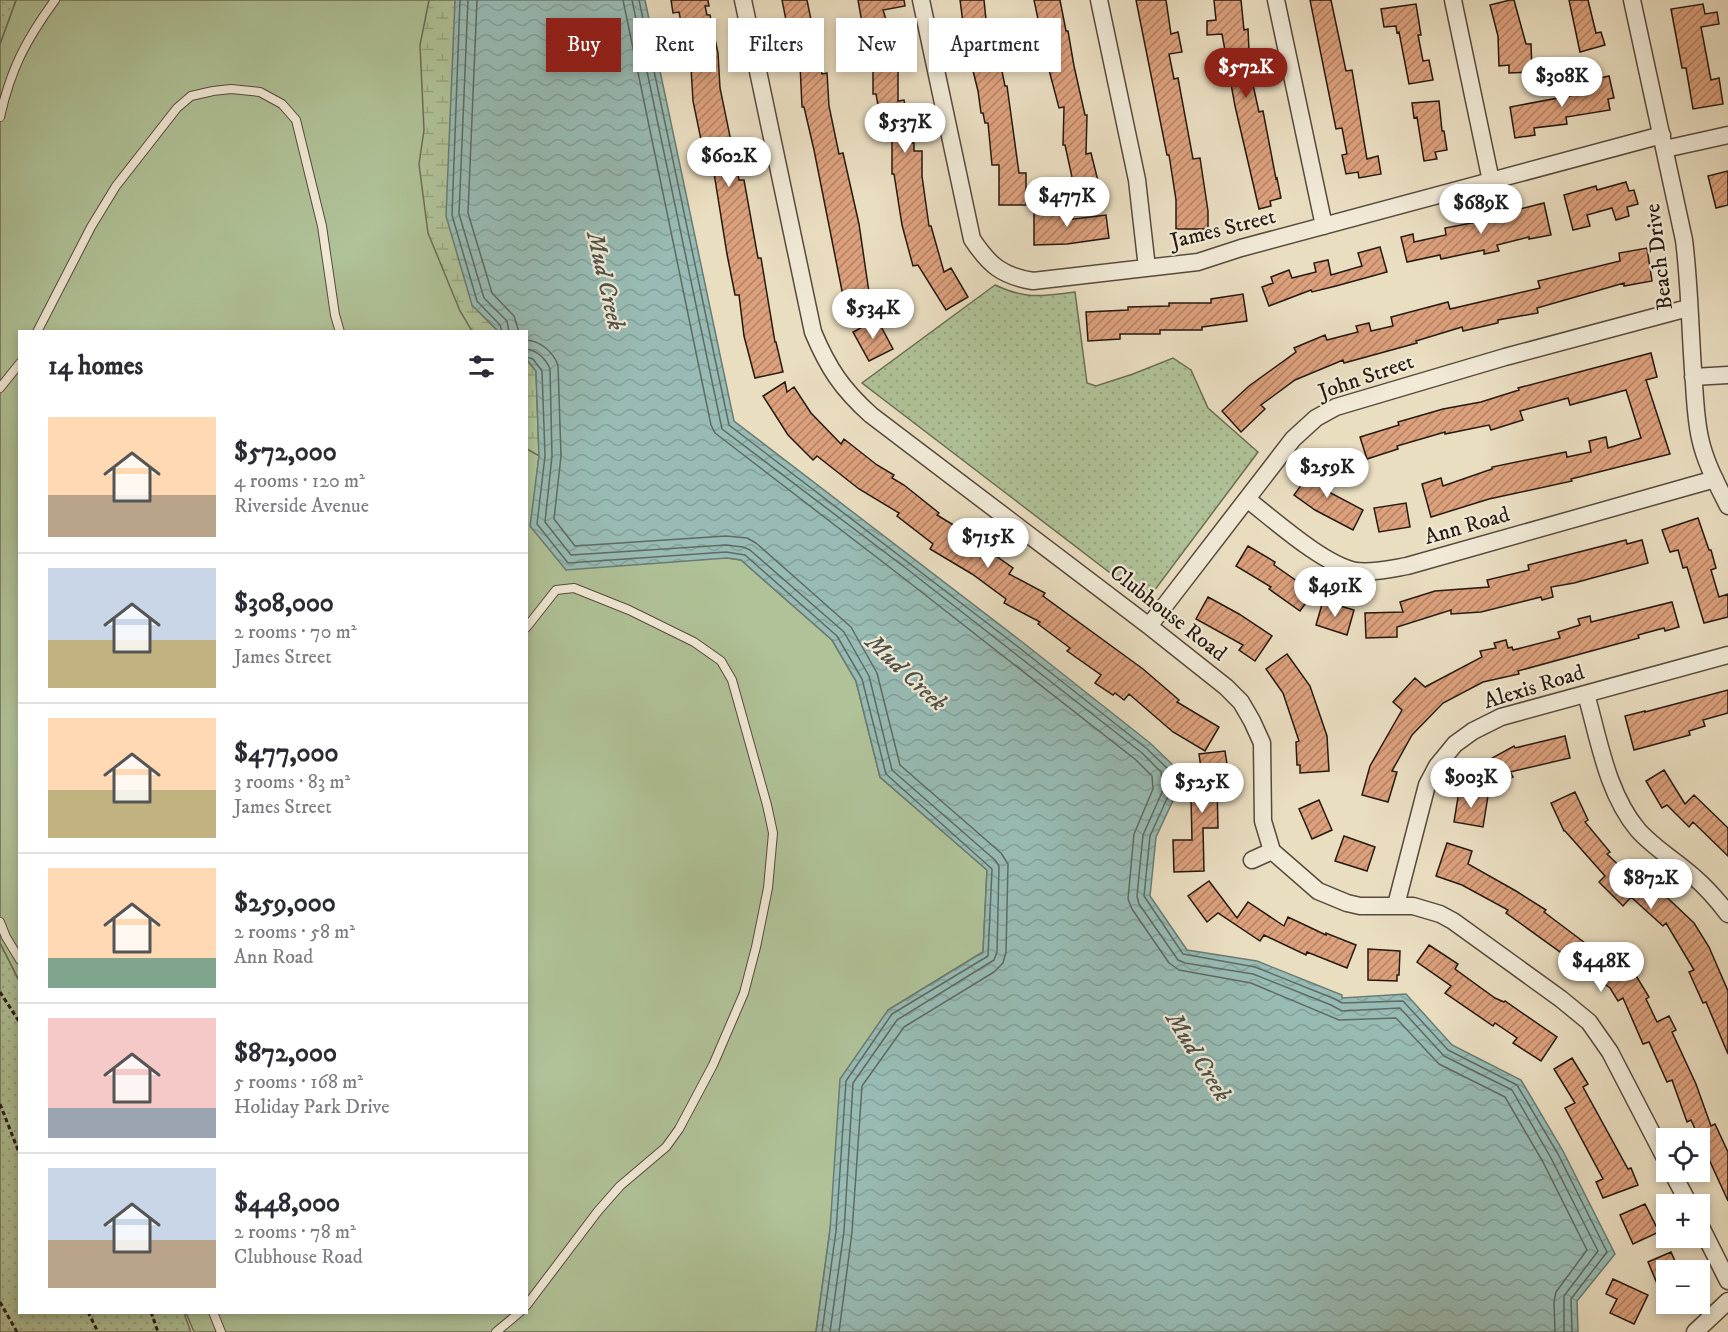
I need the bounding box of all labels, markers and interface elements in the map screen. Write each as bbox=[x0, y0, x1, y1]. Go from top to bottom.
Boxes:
chip: Buy bbox=[546, 18, 621, 72]
chip: Rent bbox=[633, 18, 716, 72]
chip: Filters bbox=[728, 18, 824, 72]
chip: New bbox=[836, 18, 917, 72]
chip: Apartment bbox=[929, 18, 1061, 72]
pin: $572K bbox=[1204, 48, 1288, 99]
text: $572K bbox=[1218, 55, 1274, 80]
pin: $308K bbox=[1520, 57, 1604, 108]
text: $308K bbox=[1535, 64, 1589, 89]
pin: $537K bbox=[863, 103, 947, 154]
text: $537K bbox=[879, 110, 931, 135]
pin: $602K bbox=[687, 137, 771, 188]
text: $602K bbox=[701, 144, 757, 169]
pin: $477K bbox=[1025, 177, 1109, 228]
text: $477K bbox=[1039, 184, 1095, 209]
pin: $689K bbox=[1439, 184, 1523, 235]
text: $689K bbox=[1453, 191, 1509, 216]
street label: Beach Drive bbox=[1639, 202, 1679, 312]
street label: James Street bbox=[1166, 203, 1278, 256]
water label: Mud Creek bbox=[579, 227, 631, 333]
pin: $534K bbox=[831, 289, 915, 340]
text: $534K bbox=[846, 296, 900, 321]
street label: John Street bbox=[1313, 348, 1417, 406]
text: 14 homes bbox=[48, 350, 143, 383]
icon: filters bbox=[465, 350, 498, 383]
text: $572,000 bbox=[234, 436, 337, 469]
icon: home bbox=[96, 441, 168, 513]
pin: $259K bbox=[1285, 448, 1369, 499]
text: $259K bbox=[1300, 455, 1354, 480]
text: 4 rooms · 120 m² bbox=[234, 469, 365, 494]
text: Riverside Avenue bbox=[234, 494, 369, 519]
street label: Ann Road bbox=[1421, 501, 1513, 551]
pin: $715K bbox=[946, 518, 1030, 569]
text: $715K bbox=[962, 525, 1014, 550]
street label: Clubhouse Road bbox=[1104, 559, 1232, 667]
pin: $491K bbox=[1293, 567, 1377, 618]
text: $491K bbox=[1308, 574, 1362, 599]
text: $308,000 bbox=[234, 587, 334, 620]
icon: home bbox=[96, 592, 168, 664]
text: 2 rooms · 70 m² bbox=[234, 620, 357, 645]
water label: Mud Creek bbox=[858, 626, 953, 718]
text: James Street bbox=[234, 645, 332, 670]
street label: Alexis Road bbox=[1480, 659, 1588, 715]
text: $477,000 bbox=[234, 737, 339, 770]
icon: home bbox=[96, 742, 168, 814]
pin: $903K bbox=[1429, 758, 1513, 809]
pin: $525K bbox=[1160, 763, 1244, 814]
text: $903K bbox=[1444, 765, 1498, 790]
text: 3 rooms · 83 m² bbox=[234, 770, 350, 795]
text: $525K bbox=[1175, 770, 1229, 795]
text: James Street bbox=[234, 795, 332, 820]
pin: $872K bbox=[1609, 859, 1693, 910]
text: $872K bbox=[1623, 866, 1679, 891]
text: $259,000 bbox=[234, 887, 336, 920]
icon: home bbox=[96, 892, 168, 964]
text: 2 rooms · 58 m² bbox=[234, 920, 355, 945]
pin: $448K bbox=[1559, 942, 1643, 993]
text: Ann Road bbox=[234, 945, 313, 970]
text: $448K bbox=[1572, 949, 1630, 974]
water label: Mud Creek bbox=[1158, 1005, 1237, 1107]
text: $872,000 bbox=[234, 1037, 337, 1070]
icon: home bbox=[96, 1042, 168, 1114]
text: 5 rooms · 168 m² bbox=[234, 1070, 363, 1095]
text: Holiday Park Drive bbox=[234, 1095, 390, 1120]
map controls bbox=[1656, 1128, 1710, 1314]
button: locate bbox=[1656, 1128, 1710, 1182]
text: $448,000 bbox=[234, 1187, 340, 1220]
icon: home bbox=[96, 1192, 168, 1264]
button: + bbox=[1656, 1194, 1710, 1248]
text: 2 rooms · 78 m² bbox=[234, 1220, 356, 1245]
text: Clubhouse Road bbox=[234, 1245, 363, 1270]
button: − bbox=[1656, 1260, 1710, 1314]

